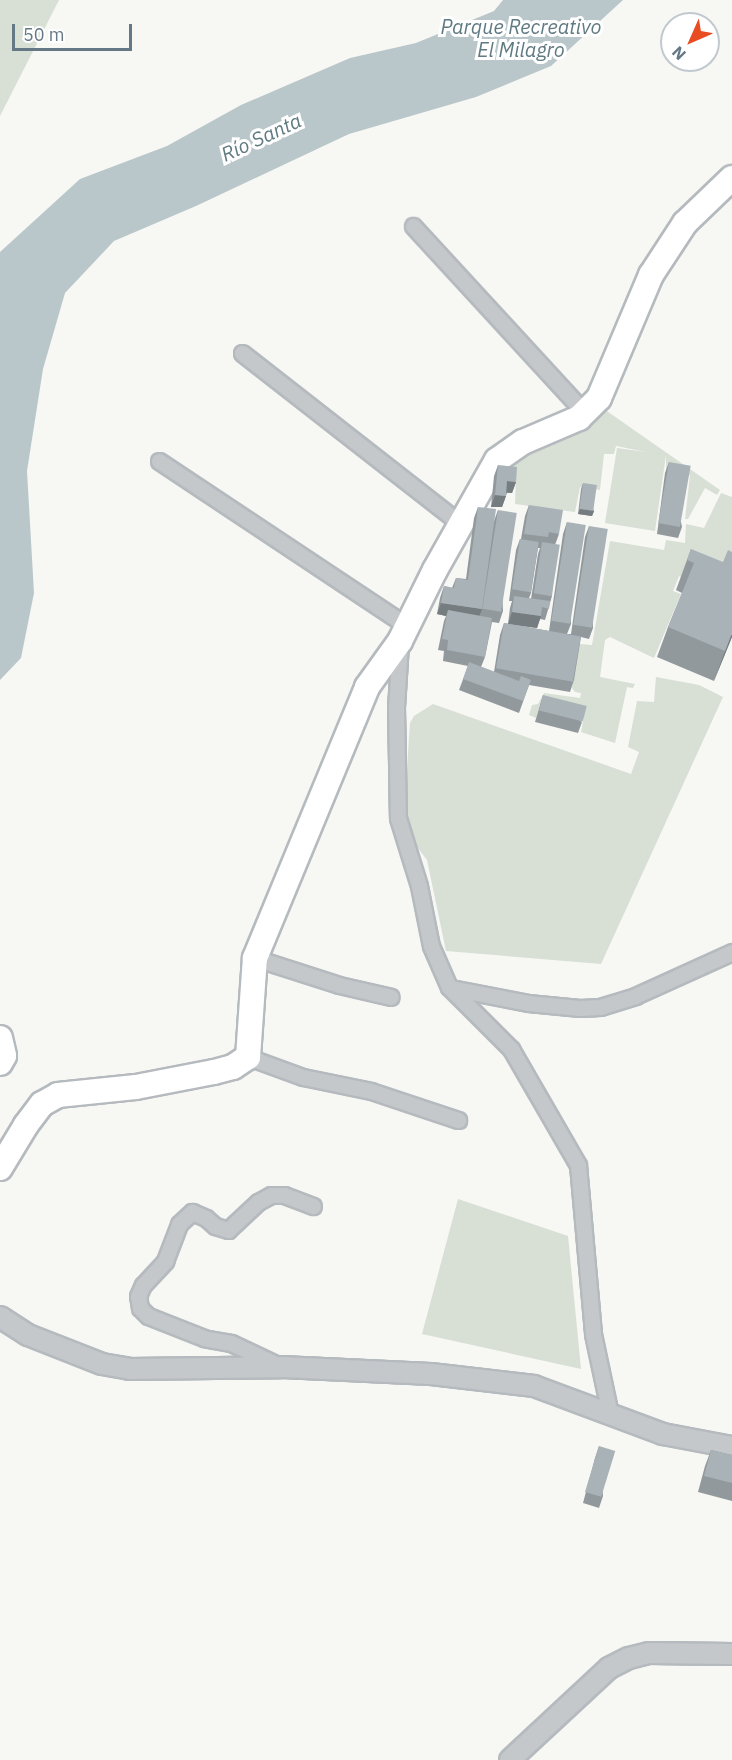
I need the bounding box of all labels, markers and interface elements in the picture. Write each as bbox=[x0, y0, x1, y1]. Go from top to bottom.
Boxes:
scale bar bbox=[15, 12, 135, 50]
north arrow bbox=[660, 12, 720, 72]
water label: Parque Recreativo El Milagro bbox=[440, 14, 602, 61]
text: 50 m bbox=[23, 23, 65, 46]
text: N bbox=[668, 42, 690, 64]
water label: Río Santa bbox=[217, 108, 305, 166]

